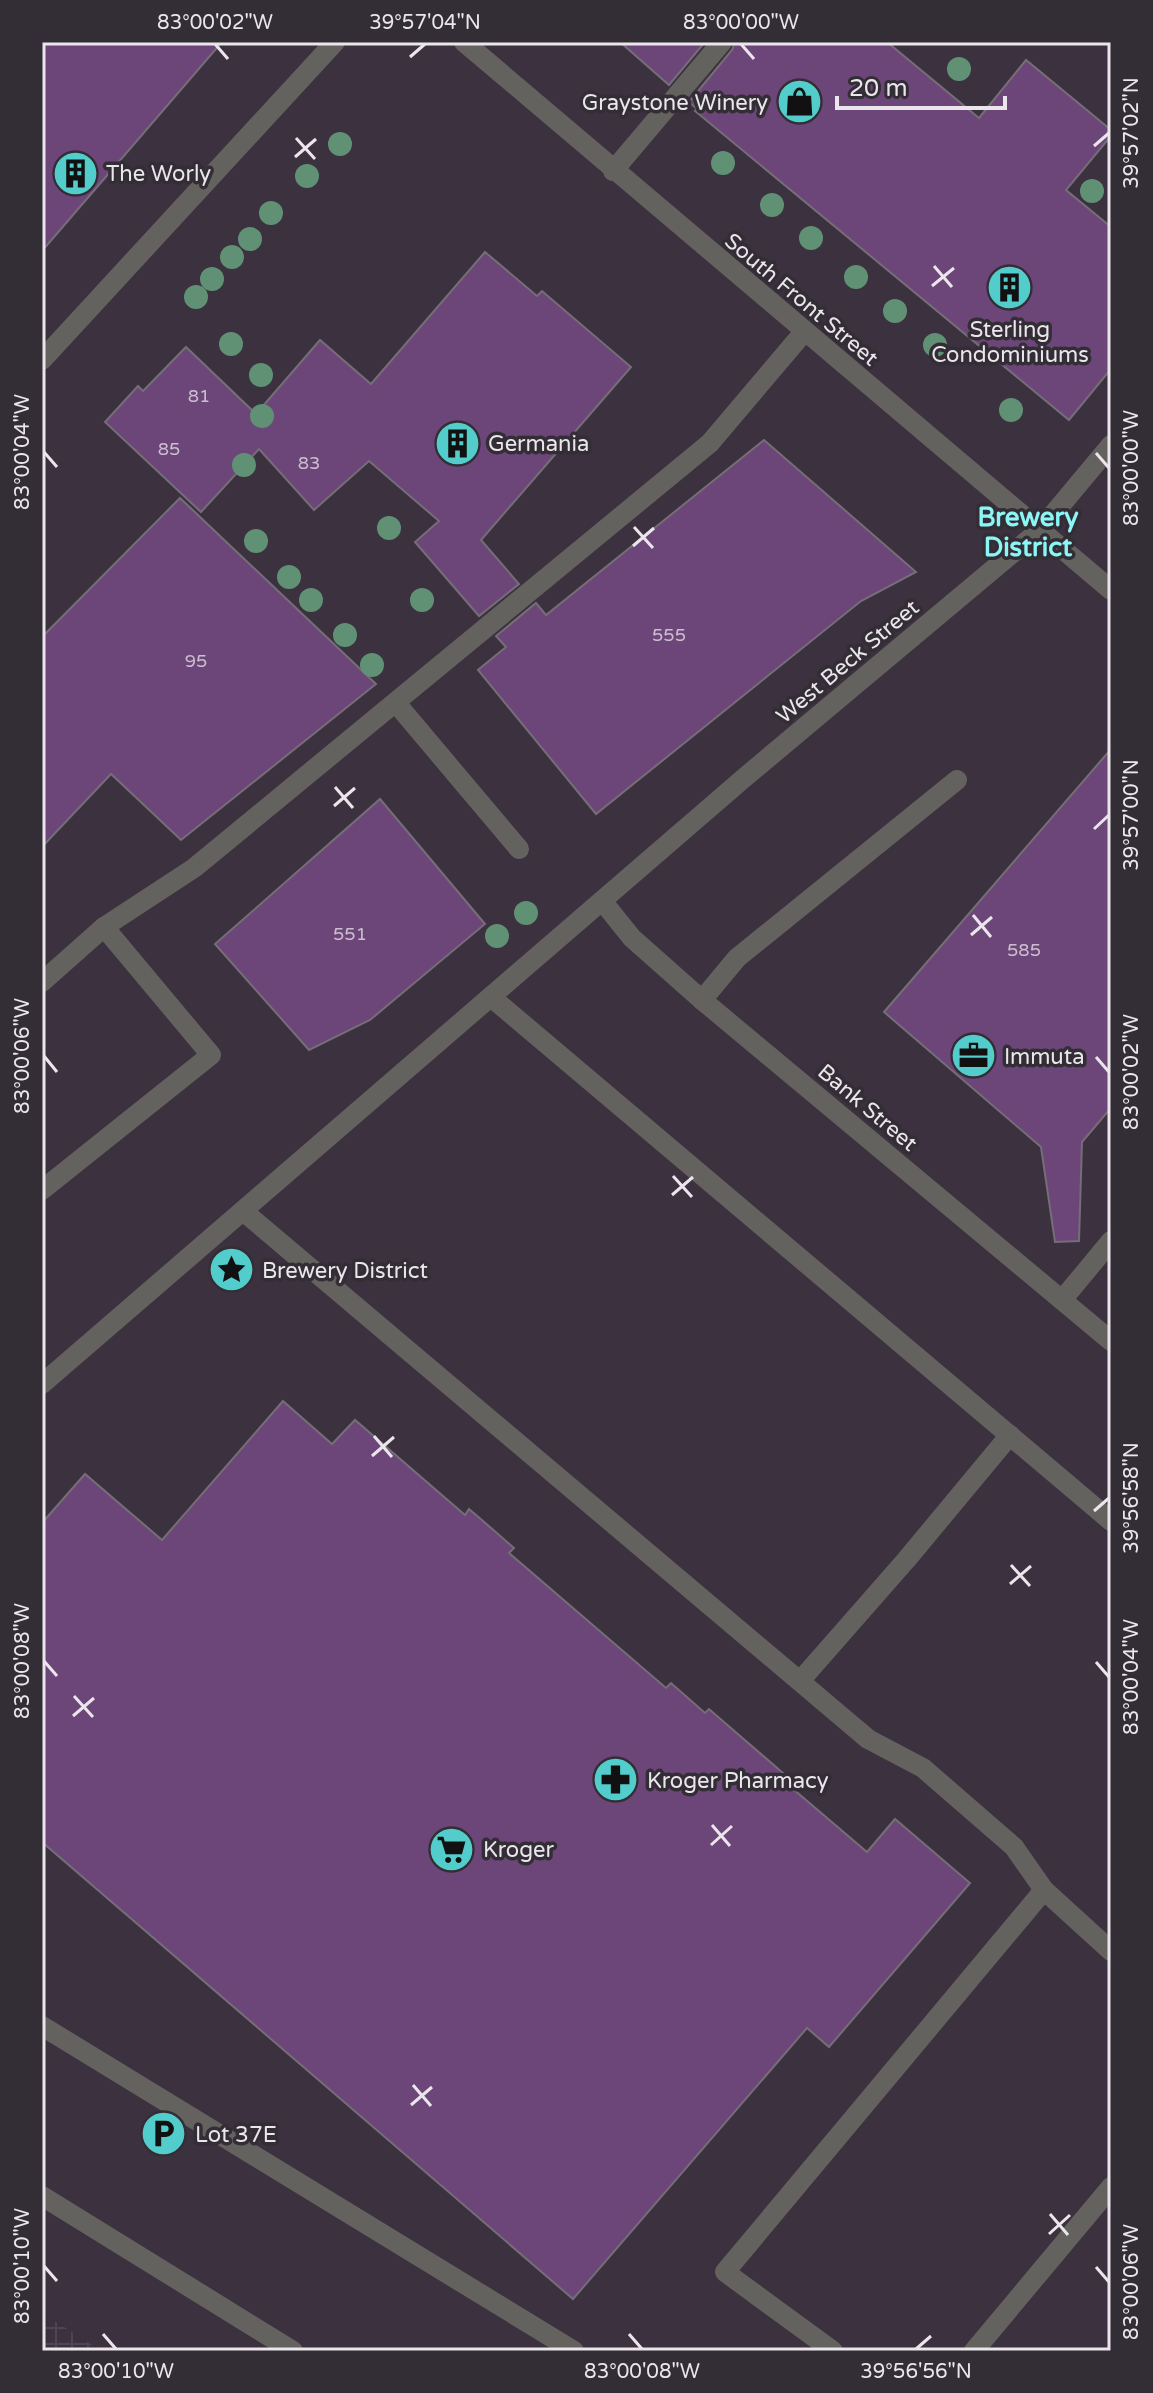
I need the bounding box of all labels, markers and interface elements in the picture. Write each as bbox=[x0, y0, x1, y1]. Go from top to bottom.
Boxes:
text: 83°00'02"W bbox=[157, 11, 273, 35]
text: 39°57'04"N bbox=[369, 11, 481, 35]
text: 83°00'00"W bbox=[683, 11, 799, 35]
scale bar bbox=[837, 60, 1005, 110]
text: 20 m bbox=[849, 74, 907, 103]
text: 39°57'02"N bbox=[1120, 77, 1144, 189]
shop icon: Graystone Winery bbox=[775, 78, 823, 126]
place label: Graystone Winery bbox=[582, 90, 768, 116]
building icon: The Worly bbox=[51, 149, 99, 197]
place label: The Worly bbox=[106, 161, 211, 187]
street label: South Front Street bbox=[719, 228, 883, 372]
building icon: Sterling Condominiums bbox=[986, 264, 1034, 312]
place label: Sterling Condominiums bbox=[931, 317, 1089, 368]
house number: 81 bbox=[188, 385, 210, 407]
text: 83°00'04"W bbox=[11, 394, 35, 510]
text: 83°00'00"W bbox=[1120, 410, 1144, 526]
building icon: Germania bbox=[433, 419, 481, 467]
place label: Germania bbox=[488, 431, 589, 457]
house number: 85 bbox=[158, 438, 180, 460]
house number: 83 bbox=[298, 452, 320, 474]
district label: Brewery District bbox=[977, 502, 1079, 563]
street label: West Beck Street bbox=[771, 595, 924, 729]
house number: 555 bbox=[652, 624, 686, 646]
house number: 95 bbox=[185, 650, 207, 672]
text: 39°57'00"N bbox=[1120, 759, 1144, 871]
house number: 551 bbox=[333, 923, 367, 945]
house number: 585 bbox=[1007, 939, 1041, 961]
text: 83°00'06"W bbox=[11, 998, 35, 1114]
text: 83°00'02"W bbox=[1120, 1014, 1144, 1130]
office icon: Immuta bbox=[949, 1032, 997, 1080]
place label: Immuta bbox=[1004, 1044, 1085, 1070]
street label: Bank Street bbox=[812, 1059, 922, 1157]
place icon: Brewery District bbox=[207, 1246, 255, 1294]
place label: Brewery District bbox=[262, 1258, 428, 1284]
text: 39°56'58"N bbox=[1120, 1442, 1144, 1554]
text: 83°00'08"W bbox=[11, 1603, 35, 1719]
text: 83°00'04"W bbox=[1120, 1619, 1144, 1735]
pharmacy icon: Kroger Pharmacy bbox=[592, 1756, 640, 1804]
place label: Kroger Pharmacy bbox=[647, 1768, 829, 1794]
supermarket icon: Kroger bbox=[428, 1825, 476, 1873]
place label: Kroger bbox=[483, 1837, 555, 1863]
parking icon: Lot 37E bbox=[140, 2110, 188, 2158]
place label: Lot 37E bbox=[195, 2122, 277, 2148]
text: 83°00'10"W bbox=[11, 2208, 35, 2324]
text: 83°00'06"W bbox=[1120, 2224, 1144, 2340]
text: 83°00'10"W bbox=[58, 2360, 174, 2384]
text: 83°00'08"W bbox=[584, 2360, 700, 2384]
text: 39°56'56"N bbox=[860, 2360, 972, 2384]

